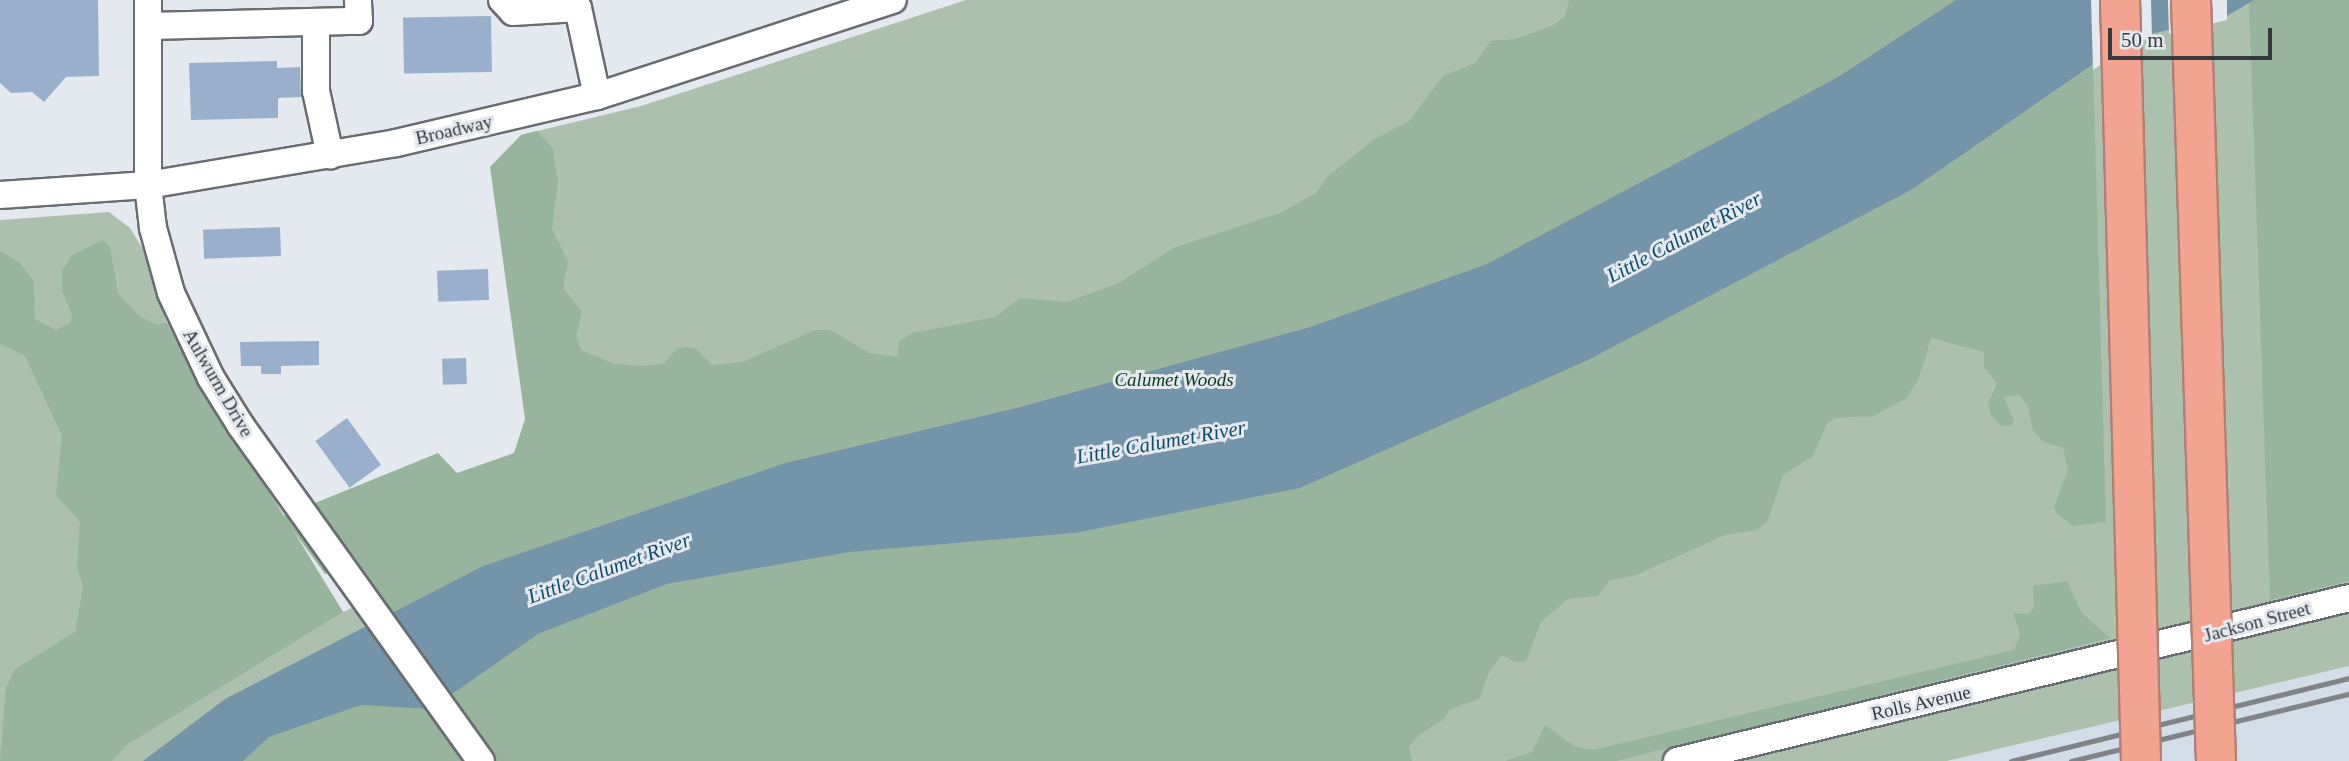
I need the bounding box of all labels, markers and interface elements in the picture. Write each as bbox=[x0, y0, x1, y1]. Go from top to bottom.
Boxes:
scale bar bbox=[2111, 14, 2276, 58]
text: 50 m bbox=[2121, 28, 2164, 52]
street label: Broadway bbox=[413, 110, 495, 150]
water label: Little Calumet River bbox=[1602, 186, 1766, 288]
street label: Aulwurm Drive bbox=[178, 325, 258, 441]
park label: Calumet Woods bbox=[1114, 369, 1234, 391]
water label: Little Calumet River bbox=[1074, 415, 1248, 469]
water label: Little Calumet River bbox=[524, 527, 694, 609]
street label: Jackson Street bbox=[2201, 597, 2313, 647]
street label: Rolls Avenue bbox=[1868, 680, 1974, 726]

